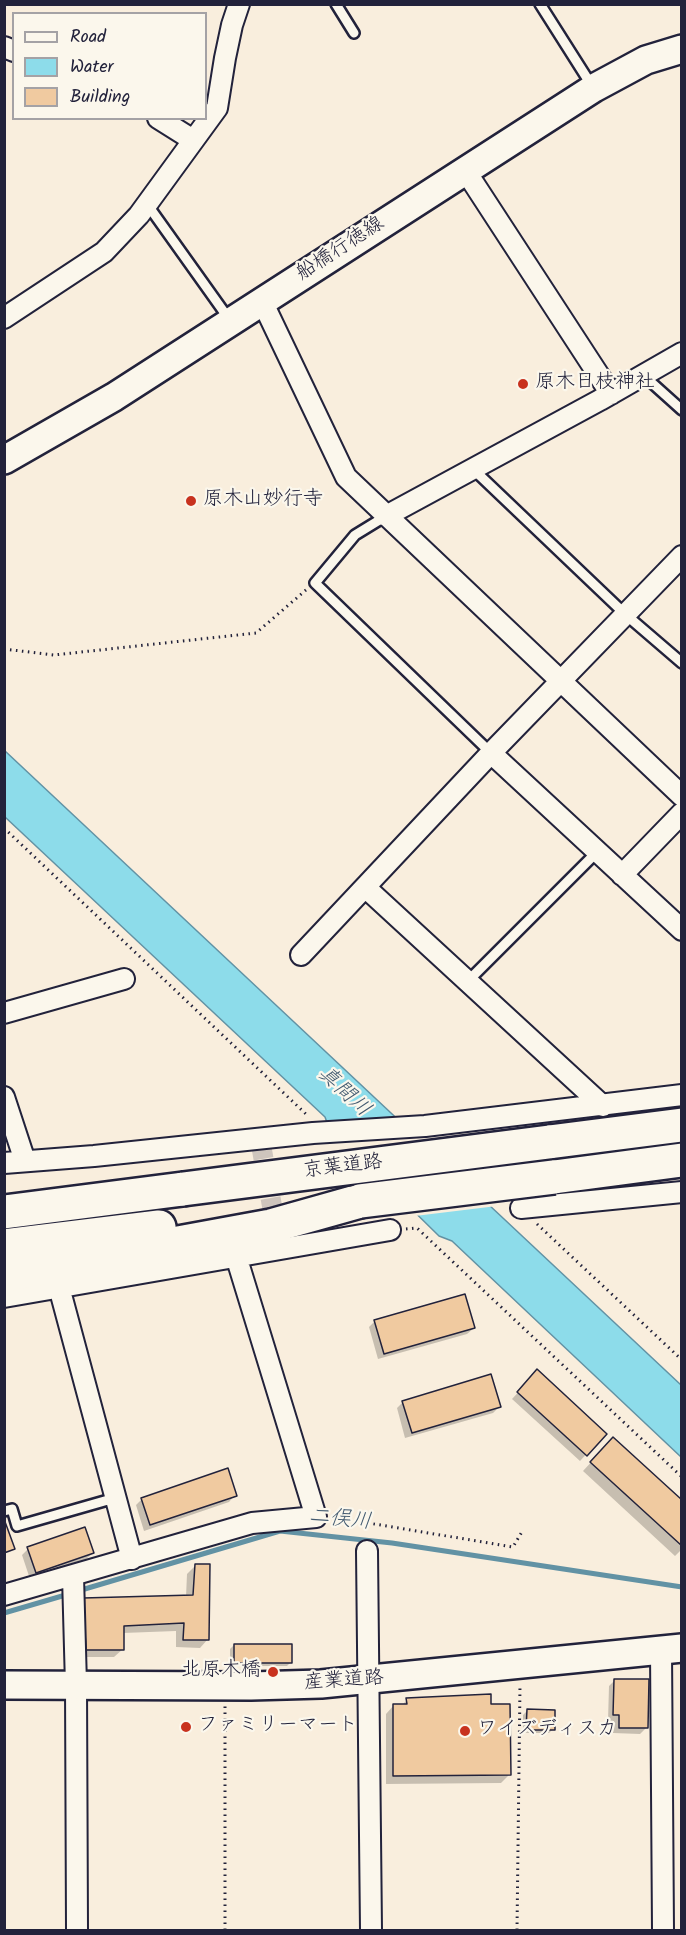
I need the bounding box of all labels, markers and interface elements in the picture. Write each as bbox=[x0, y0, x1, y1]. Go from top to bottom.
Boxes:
legend bbox=[12, 12, 207, 120]
text: Road bbox=[70, 23, 106, 52]
text: Water bbox=[70, 53, 114, 82]
text: Building bbox=[70, 83, 130, 112]
street label: 船橋行徳線 bbox=[293, 213, 389, 287]
place label: 原木日枝神社 bbox=[535, 372, 655, 396]
marker: 原木日枝神社 bbox=[516, 377, 530, 391]
place label: 原木山妙行寺 bbox=[203, 489, 323, 513]
marker: 原木山妙行寺 bbox=[184, 494, 198, 508]
water label: 真間川 bbox=[311, 1062, 375, 1124]
street label: 京葉道路 bbox=[302, 1151, 384, 1185]
water label: 二俣川 bbox=[307, 1505, 373, 1537]
place label: 北原木橋 bbox=[181, 1660, 261, 1684]
marker: 北原木橋 bbox=[266, 1665, 280, 1679]
street label: 産業道路 bbox=[303, 1667, 385, 1697]
place label: ファミリーマート bbox=[198, 1715, 358, 1739]
place label: ワイズディスカ bbox=[477, 1719, 617, 1743]
marker: ファミリーマート bbox=[179, 1720, 193, 1734]
marker: ワイズディスカ bbox=[458, 1724, 472, 1738]

